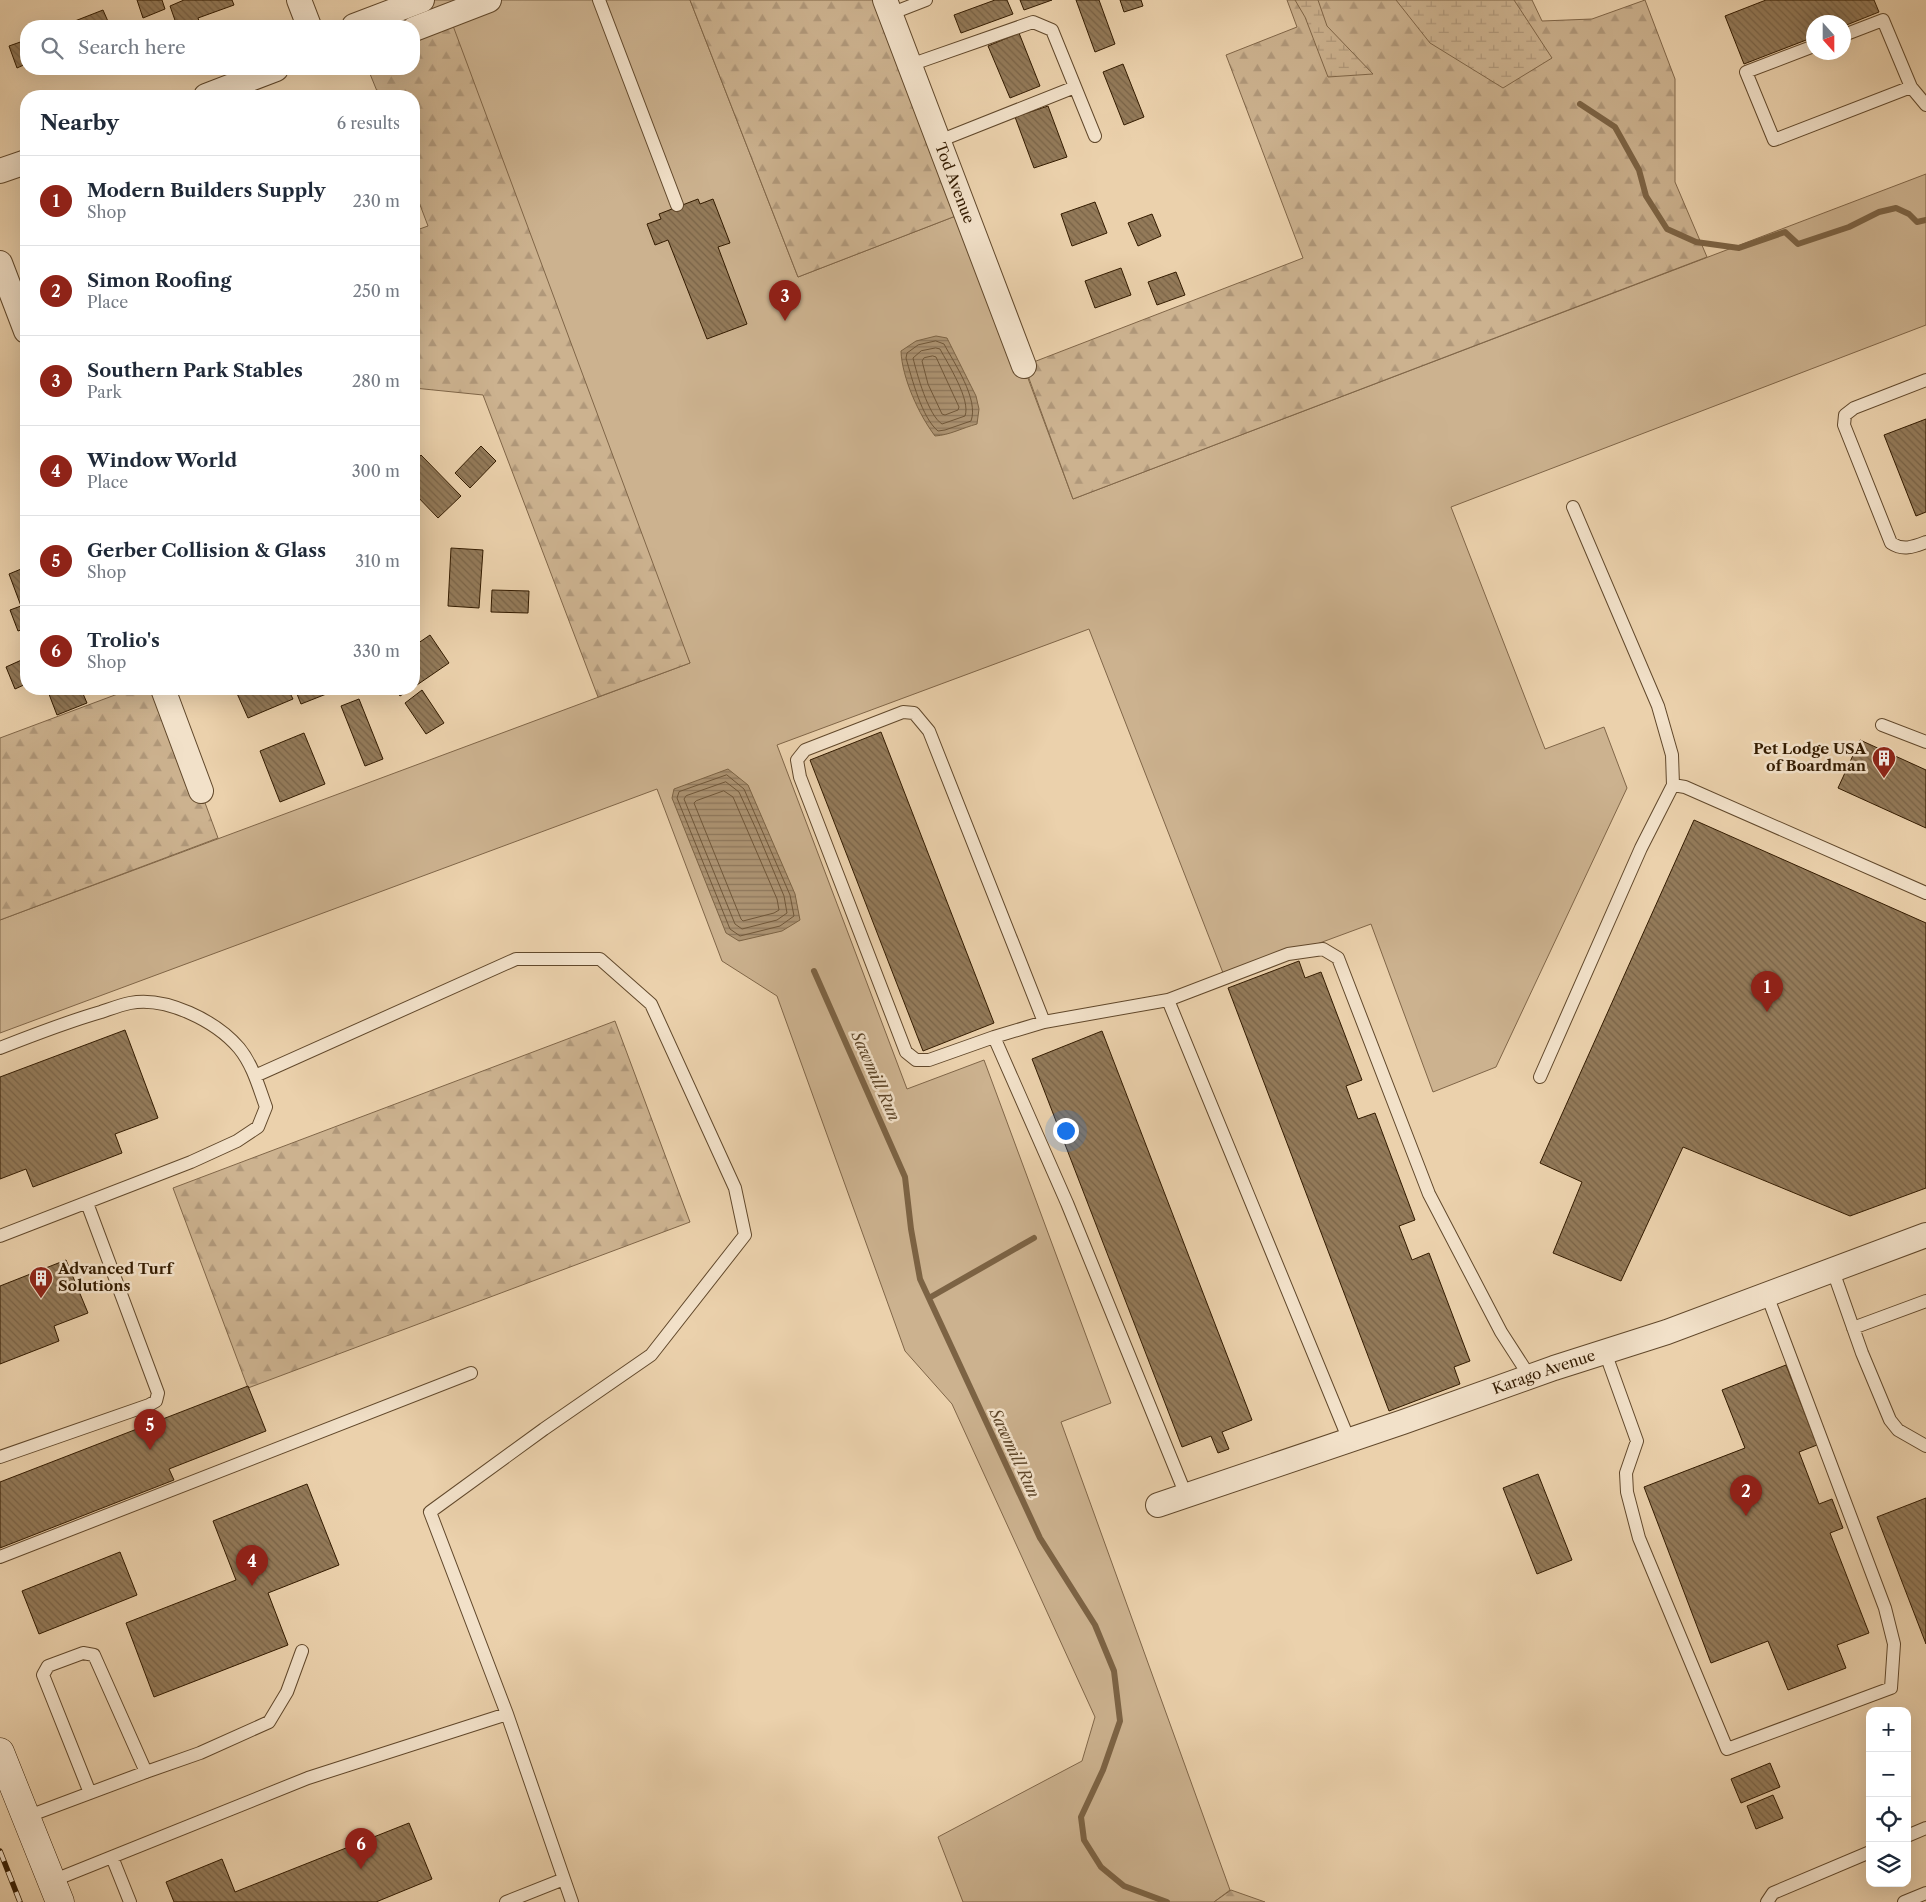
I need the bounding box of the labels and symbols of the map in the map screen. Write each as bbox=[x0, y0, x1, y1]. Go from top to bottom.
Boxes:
north arrow bbox=[1806, 15, 1851, 60]
street label: Tod Avenue bbox=[931, 140, 979, 226]
pin: 3 bbox=[769, 280, 801, 321]
place label: Pet Lodge USA of Boardman bbox=[1753, 739, 1867, 775]
building icon: Pet Lodge USA of Boardman bbox=[1871, 745, 1897, 779]
pin: 1 bbox=[1751, 971, 1783, 1012]
water label: Sawmill Run bbox=[847, 1027, 905, 1124]
your location bbox=[1053, 1118, 1079, 1144]
place label: Advanced Turf Solutions bbox=[57, 1259, 175, 1295]
building icon: Advanced Turf Solutions bbox=[28, 1265, 54, 1299]
street label: Karago Avenue bbox=[1490, 1345, 1597, 1398]
water label: Sawmill Run bbox=[985, 1404, 1044, 1501]
pin: 5 bbox=[134, 1409, 166, 1450]
pin: 2 bbox=[1730, 1475, 1762, 1516]
pin: 4 bbox=[236, 1545, 268, 1586]
pin: 6 bbox=[345, 1828, 377, 1869]

